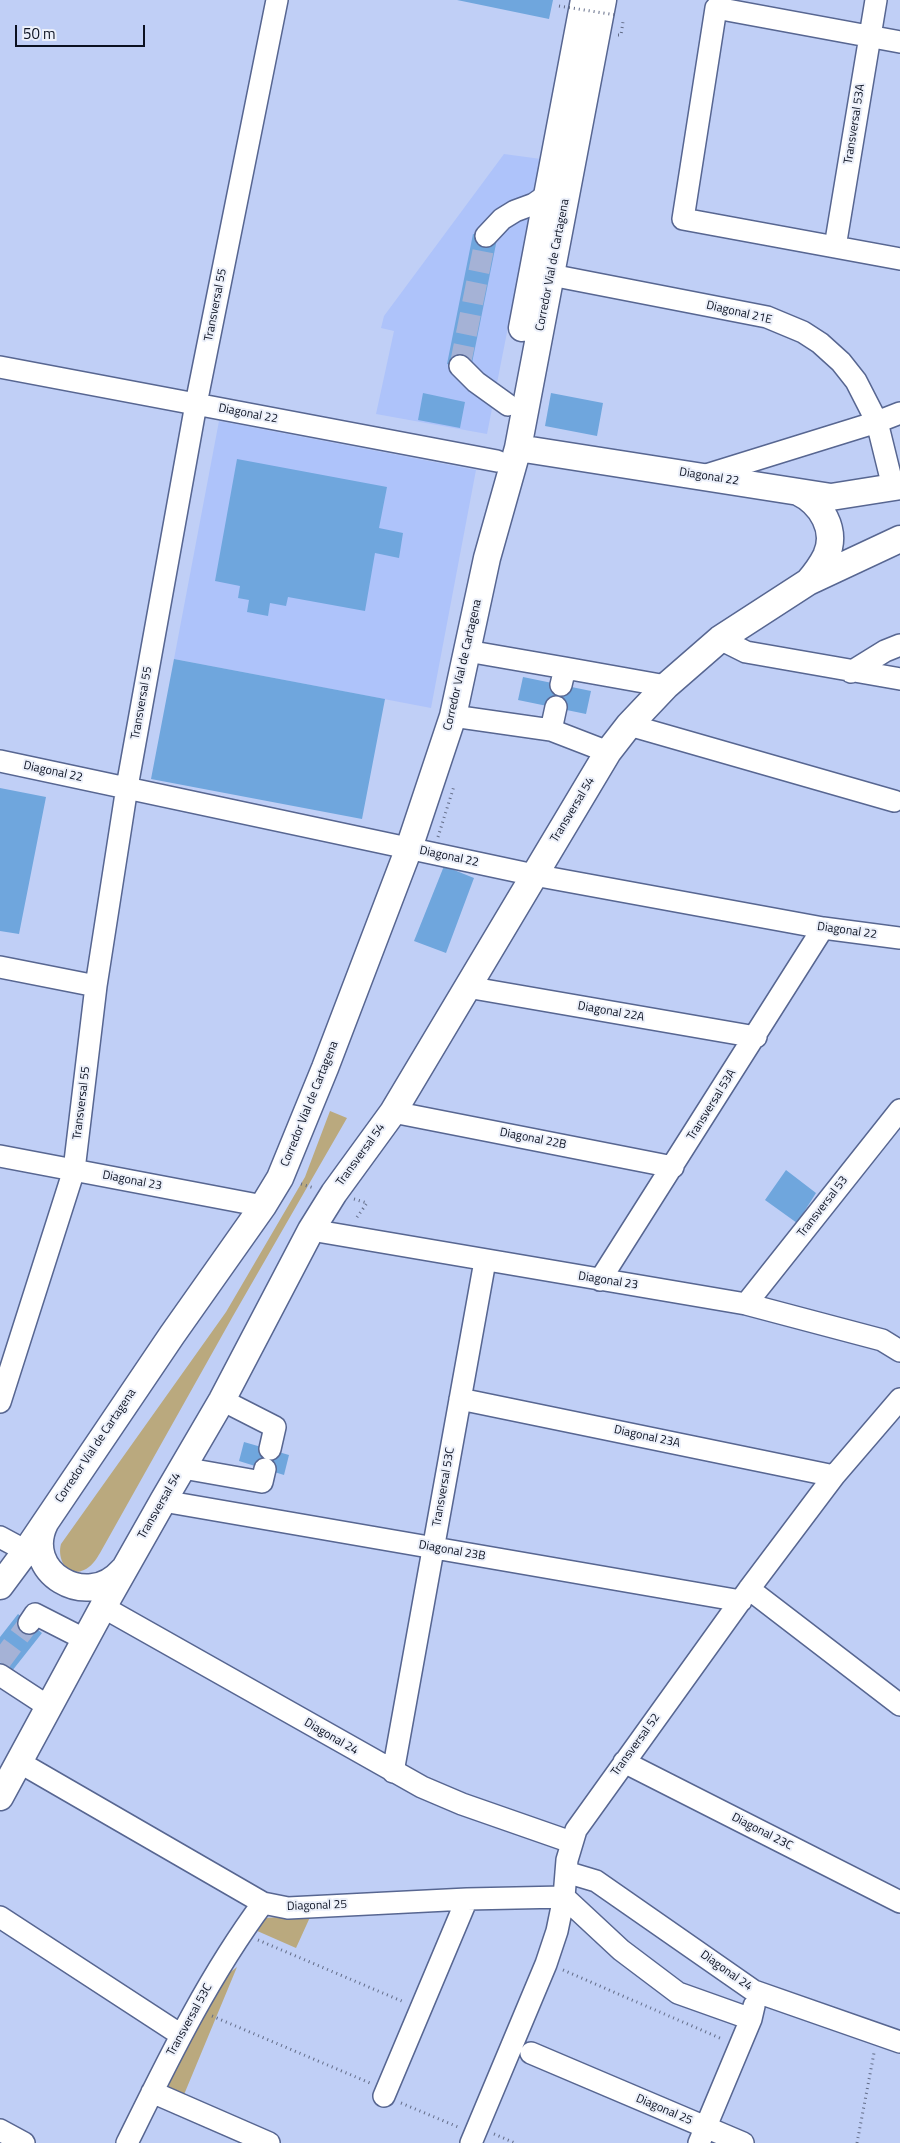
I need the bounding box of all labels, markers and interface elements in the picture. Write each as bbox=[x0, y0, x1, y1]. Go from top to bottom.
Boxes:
scale bar bbox=[18, 15, 148, 47]
text: 50 m bbox=[23, 22, 56, 45]
street label: Transversal 53A bbox=[842, 83, 868, 165]
street label: Corredor Vial de Cartagena bbox=[533, 198, 573, 332]
street label: Transversal 55 bbox=[202, 267, 230, 343]
street label: Diagonal 21E bbox=[705, 298, 773, 328]
street label: Diagonal 22 bbox=[217, 401, 279, 427]
street label: Diagonal 22 bbox=[678, 465, 740, 489]
street label: Corredor Vial de Cartagena bbox=[441, 598, 485, 732]
street label: Transversal 55 bbox=[129, 665, 155, 741]
street label: Diagonal 22 bbox=[22, 759, 84, 785]
street label: Transversal 54 bbox=[548, 775, 598, 845]
street label: Diagonal 22 bbox=[418, 844, 480, 870]
street label: Diagonal 22 bbox=[816, 920, 878, 942]
street label: Diagonal 22A bbox=[577, 999, 645, 1025]
street label: Corredor Vial de Cartagena bbox=[278, 1039, 342, 1169]
street label: Transversal 55 bbox=[70, 1066, 94, 1140]
street label: Transversal 53A bbox=[684, 1067, 740, 1143]
street label: Transversal 54 bbox=[334, 1121, 388, 1189]
street label: Diagonal 22B bbox=[498, 1125, 568, 1153]
street label: Diagonal 23 bbox=[101, 1168, 163, 1194]
street label: Transversal 53 bbox=[795, 1174, 851, 1240]
street label: Diagonal 23 bbox=[577, 1269, 639, 1293]
street label: Corredor Vial de Cartagena bbox=[53, 1386, 139, 1506]
street label: Diagonal 23A bbox=[613, 1423, 681, 1451]
street label: Transversal 53C bbox=[430, 1446, 458, 1528]
street label: Transversal 54 bbox=[135, 1470, 185, 1542]
street label: Diagonal 23B bbox=[417, 1538, 487, 1564]
street label: Transversal 52 bbox=[609, 1711, 663, 1779]
street label: Diagonal 24 bbox=[301, 1716, 361, 1758]
street label: Diagonal 23C bbox=[729, 1810, 795, 1854]
street label: Diagonal 25 bbox=[287, 1898, 347, 1914]
street label: Diagonal 24 bbox=[697, 1948, 755, 1994]
street label: Transversal 53C bbox=[164, 1981, 216, 2059]
street label: Diagonal 25 bbox=[633, 2092, 695, 2128]

